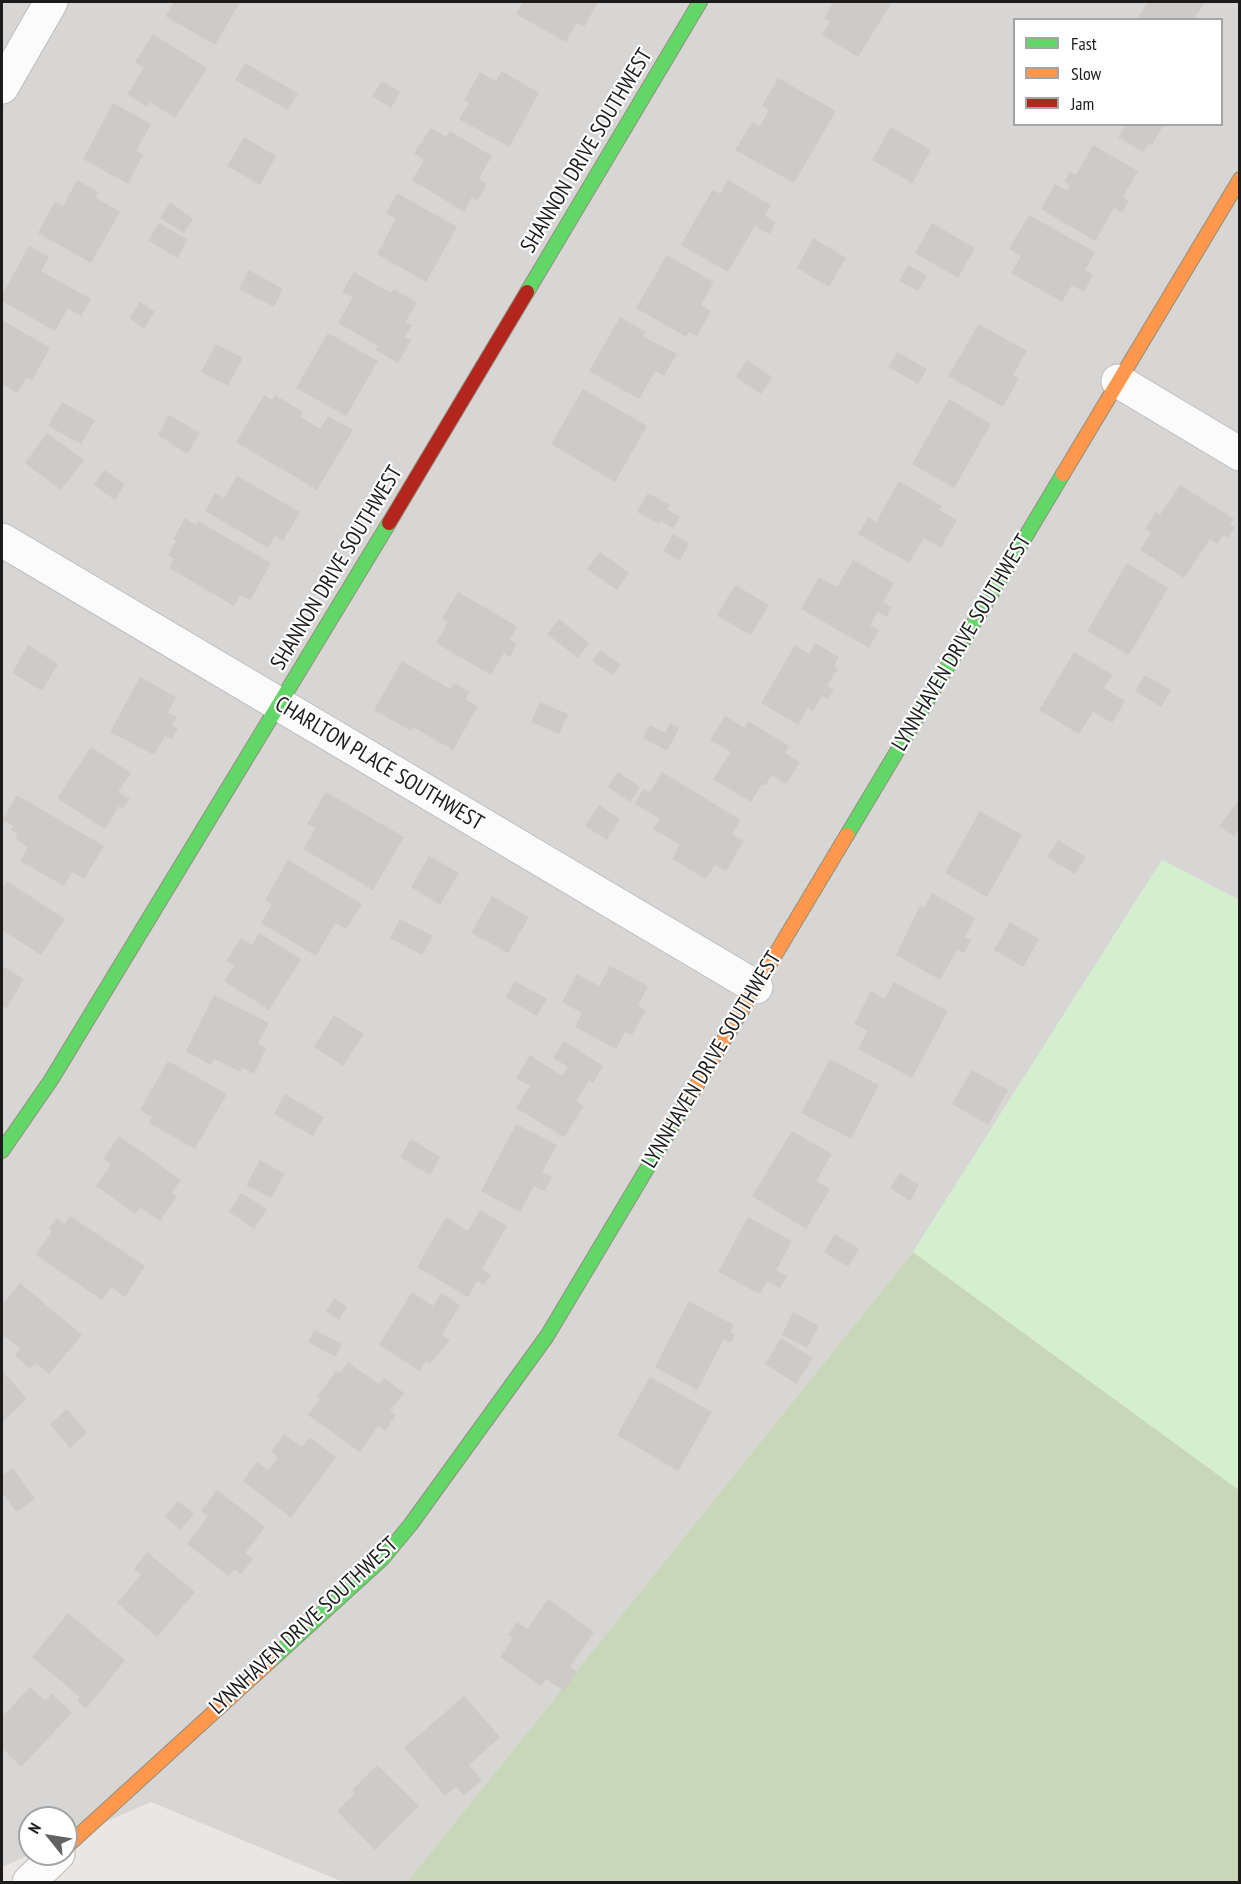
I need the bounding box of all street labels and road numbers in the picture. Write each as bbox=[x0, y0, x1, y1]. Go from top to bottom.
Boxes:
street label: SHANNON DRIVE SOUTHWEST bbox=[516, 44, 658, 258]
street label: SHANNON DRIVE SOUTHWEST bbox=[266, 461, 408, 675]
street label: LYNNHAVEN DRIVE SOUTHWEST bbox=[887, 530, 1037, 756]
street label: CHARLTON PLACE SOUTHWEST bbox=[270, 691, 488, 837]
street label: LYNNHAVEN DRIVE SOUTHWEST bbox=[637, 947, 787, 1173]
street label: LYNNHAVEN DRIVE SOUTHWEST bbox=[204, 1532, 404, 1720]

